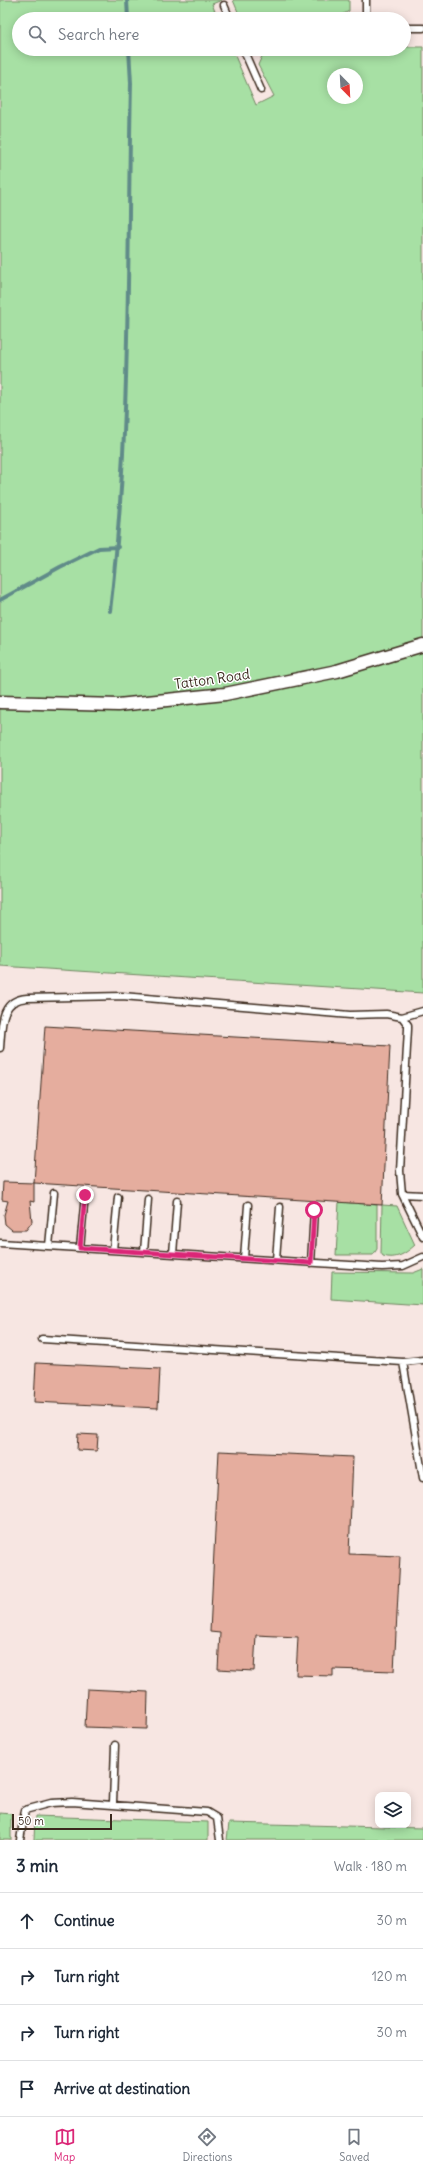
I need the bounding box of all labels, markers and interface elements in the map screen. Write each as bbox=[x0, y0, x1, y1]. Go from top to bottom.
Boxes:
search box bbox=[12, 12, 411, 56]
icon: search bbox=[26, 23, 48, 45]
text: Search here bbox=[58, 25, 139, 44]
north arrow bbox=[327, 68, 363, 104]
street label: Tatton Road bbox=[173, 665, 251, 693]
route end bbox=[76, 1186, 94, 1204]
route start bbox=[305, 1201, 323, 1219]
map controls bbox=[375, 1792, 411, 1828]
button: layers bbox=[375, 1792, 411, 1828]
scale bar bbox=[12, 1812, 112, 1831]
text: 50 m bbox=[18, 1814, 44, 1828]
text: 3 min bbox=[16, 1855, 58, 1877]
text: Walk · 180 m bbox=[334, 1858, 407, 1875]
icon: ahead bbox=[16, 1910, 38, 1932]
text: Continue bbox=[54, 1911, 115, 1930]
text: 30 m bbox=[377, 1912, 407, 1929]
icon: right bbox=[16, 1966, 38, 1988]
text: Turn right bbox=[54, 1967, 119, 1986]
text: 120 m bbox=[372, 1968, 407, 1985]
icon: right bbox=[16, 2022, 38, 2044]
text: Turn right bbox=[54, 2023, 119, 2042]
text: 30 m bbox=[377, 2024, 407, 2041]
icon: arrive bbox=[16, 2078, 38, 2100]
text: Arrive at destination bbox=[54, 2079, 190, 2098]
tab: Map bbox=[54, 2126, 76, 2164]
tab: Directions bbox=[183, 2126, 232, 2164]
tab: Saved bbox=[339, 2126, 369, 2164]

